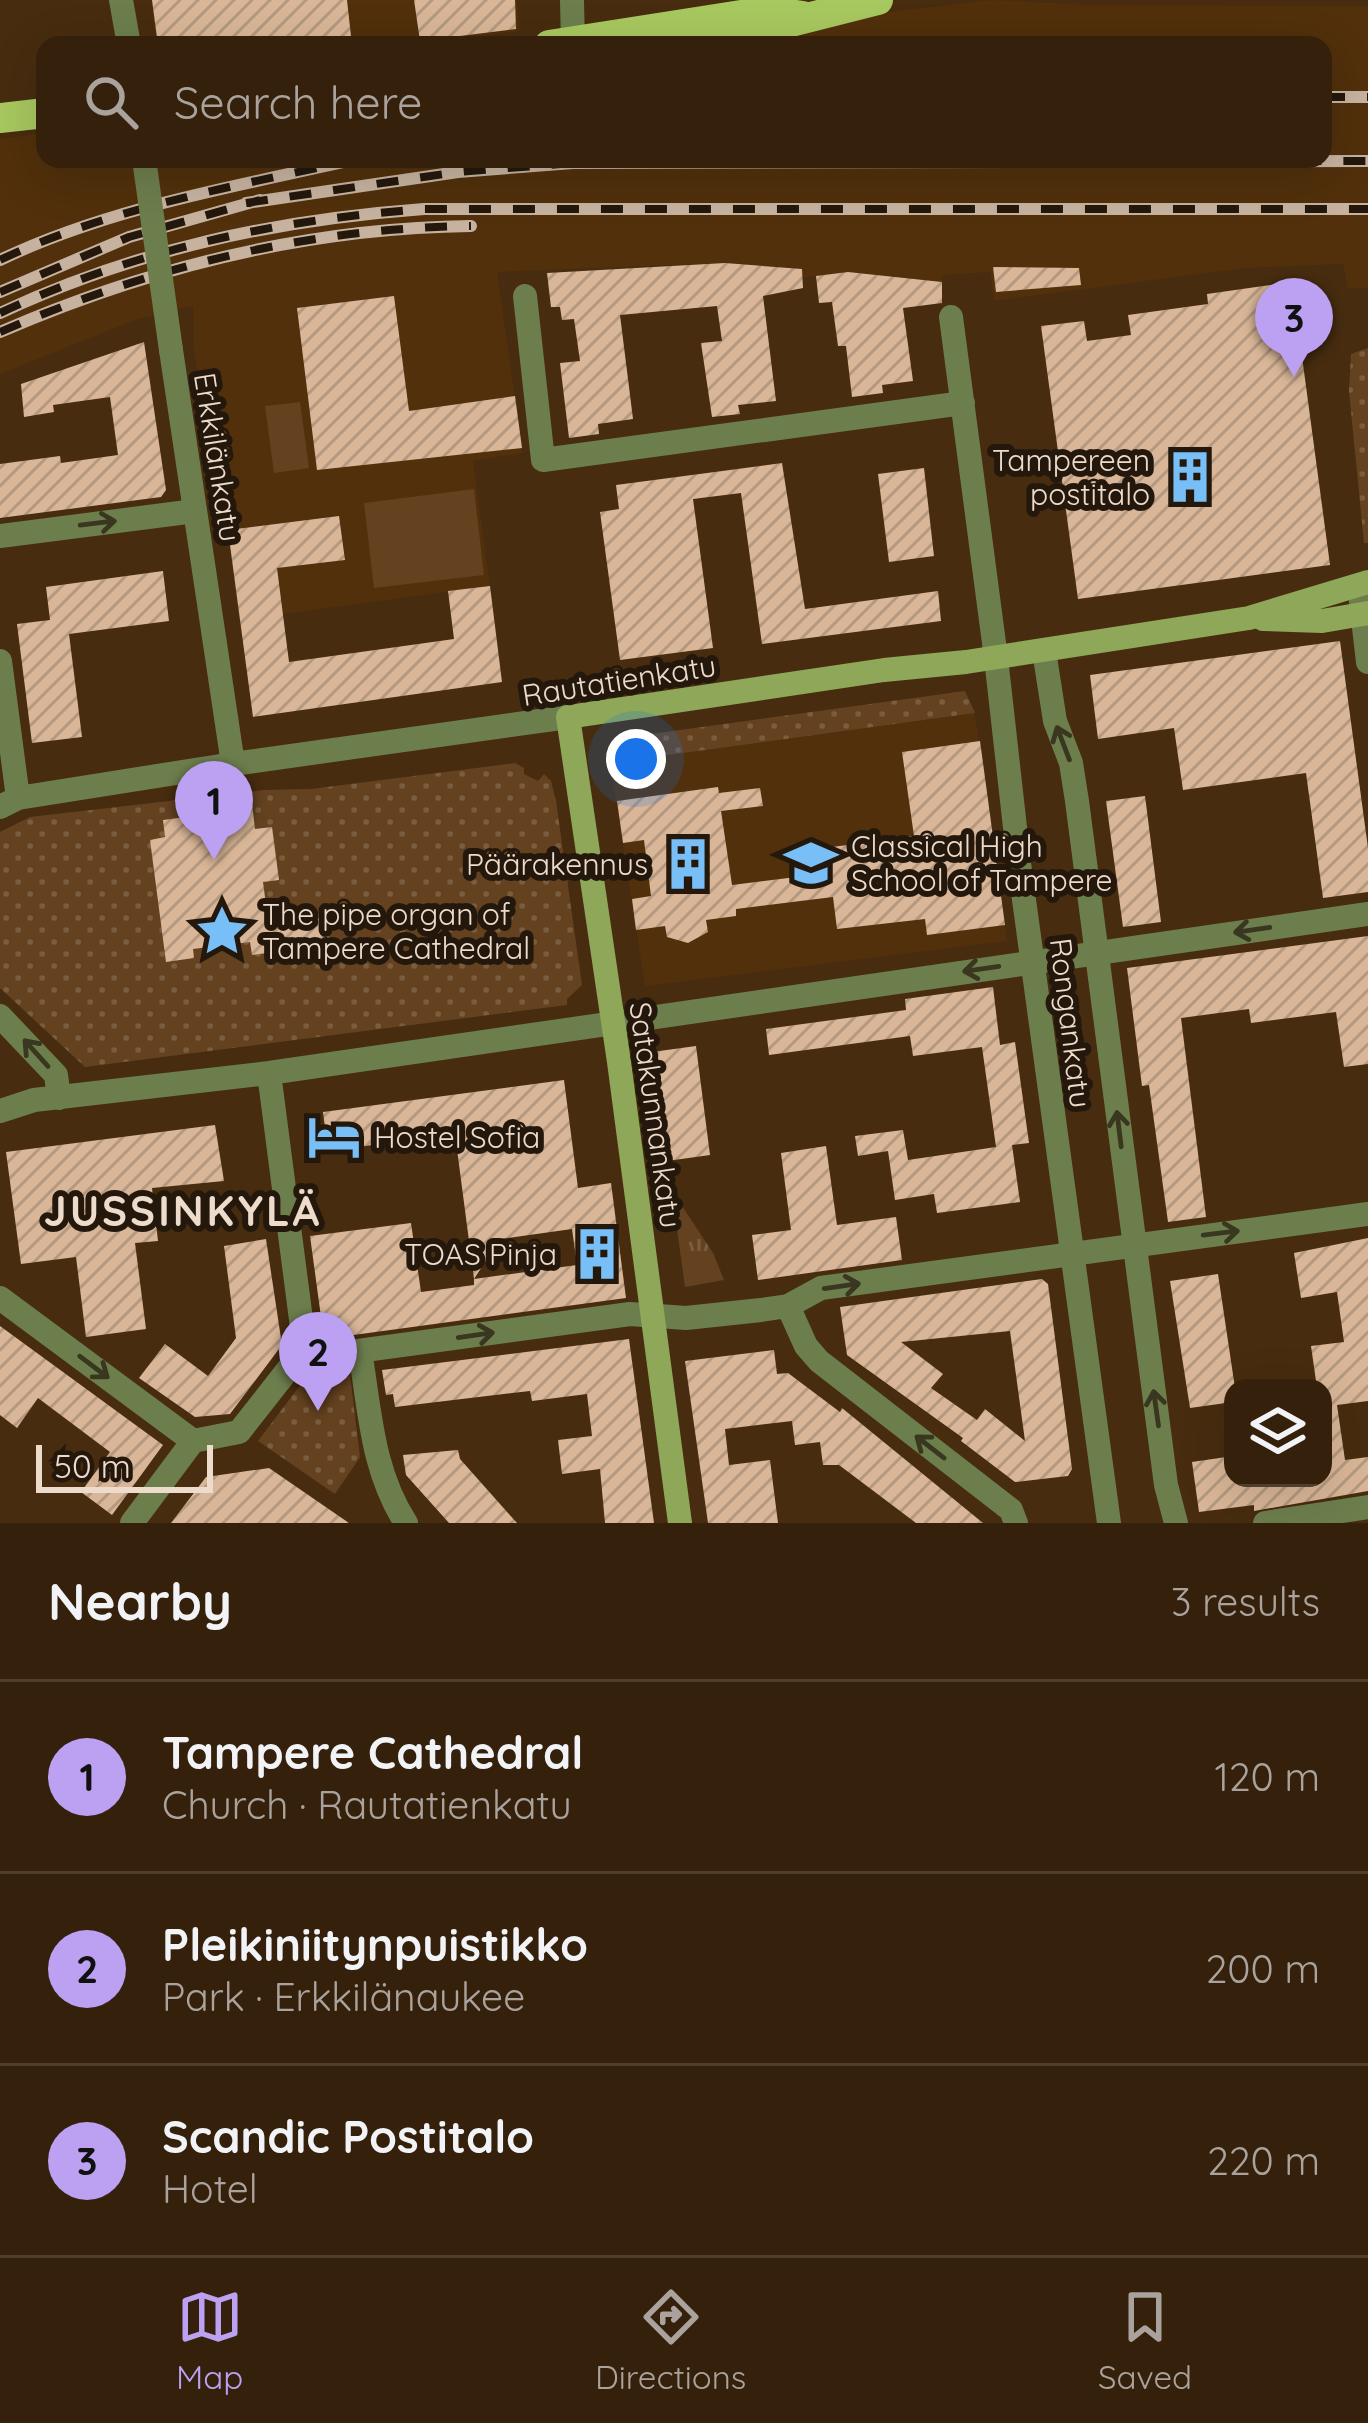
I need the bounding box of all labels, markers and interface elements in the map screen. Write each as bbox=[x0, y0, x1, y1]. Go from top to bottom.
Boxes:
search box bbox=[36, 36, 1332, 168]
icon: search bbox=[78, 69, 144, 135]
text: Search here bbox=[174, 74, 422, 130]
pin: 3 bbox=[1255, 278, 1333, 377]
street label: Erkkilänkatu bbox=[186, 370, 250, 544]
place label: Tampereen postitalo bbox=[992, 441, 1150, 513]
building icon: Tampereen postitalo bbox=[1161, 448, 1219, 506]
one-way arrow bbox=[77, 512, 116, 534]
street label: Rautatienkatu bbox=[519, 646, 719, 714]
one-way arrow bbox=[1051, 726, 1073, 763]
your location bbox=[606, 729, 666, 789]
pin: 1 bbox=[175, 761, 253, 860]
place label: Classical High School of Tampere bbox=[851, 827, 1113, 899]
school or university icon: Classical High School of Tampere bbox=[782, 834, 840, 892]
building icon: Päärakennus bbox=[659, 835, 717, 893]
place label: Päärakennus bbox=[466, 845, 648, 883]
place label: The pipe organ of Tampere Cathedral bbox=[262, 895, 530, 967]
place icon: The pipe organ of Tampere Cathedral bbox=[193, 902, 251, 960]
one-way arrow bbox=[1233, 919, 1272, 942]
street label: Rongankatu bbox=[1042, 936, 1100, 1110]
one-way arrow bbox=[962, 958, 1001, 981]
street label: Satakunnankatu bbox=[621, 1000, 691, 1230]
one-way arrow bbox=[23, 1039, 51, 1069]
hotel icon: Hostel Sofia bbox=[305, 1108, 363, 1166]
one-way arrow bbox=[1107, 1110, 1130, 1149]
place label: Hostel Sofia bbox=[374, 1118, 540, 1156]
district label: JUSSINKYLÄ bbox=[44, 1184, 322, 1237]
one-way arrow bbox=[1201, 1221, 1240, 1244]
building icon: TOAS Pinja bbox=[568, 1225, 626, 1283]
place label: TOAS Pinja bbox=[404, 1235, 557, 1273]
one-way arrow bbox=[822, 1274, 861, 1296]
pin: 2 bbox=[279, 1312, 357, 1411]
one-way arrow bbox=[456, 1323, 495, 1346]
one-way arrow bbox=[77, 1354, 110, 1380]
map controls bbox=[1224, 1379, 1332, 1487]
button: layers bbox=[1224, 1379, 1332, 1487]
one-way arrow bbox=[1144, 1389, 1167, 1428]
one-way arrow bbox=[914, 1434, 946, 1461]
scale bar bbox=[36, 1439, 213, 1492]
text: 50 m bbox=[54, 1445, 131, 1486]
text: Nearby bbox=[48, 1569, 232, 1633]
text: 3 results bbox=[1171, 1577, 1320, 1626]
text: Tampere Cathedral bbox=[162, 1724, 583, 1780]
text: 1 bbox=[79, 1752, 95, 1801]
text: 120 m bbox=[1215, 1752, 1320, 1801]
text: Church · Rautatienkatu bbox=[162, 1780, 572, 1829]
text: Pleikiniitynpuistikko bbox=[162, 1916, 588, 1972]
text: 2 bbox=[76, 1944, 98, 1993]
text: 200 m bbox=[1206, 1944, 1320, 1993]
text: Park · Erkkilänaukee bbox=[162, 1972, 525, 2021]
text: Scandic Postitalo bbox=[162, 2108, 534, 2164]
text: 3 bbox=[77, 2136, 97, 2185]
text: 220 m bbox=[1207, 2136, 1320, 2185]
text: Hotel bbox=[162, 2164, 258, 2213]
tab: Map bbox=[176, 2284, 243, 2397]
tab: Directions bbox=[595, 2284, 746, 2397]
tab: Saved bbox=[1098, 2284, 1192, 2397]

